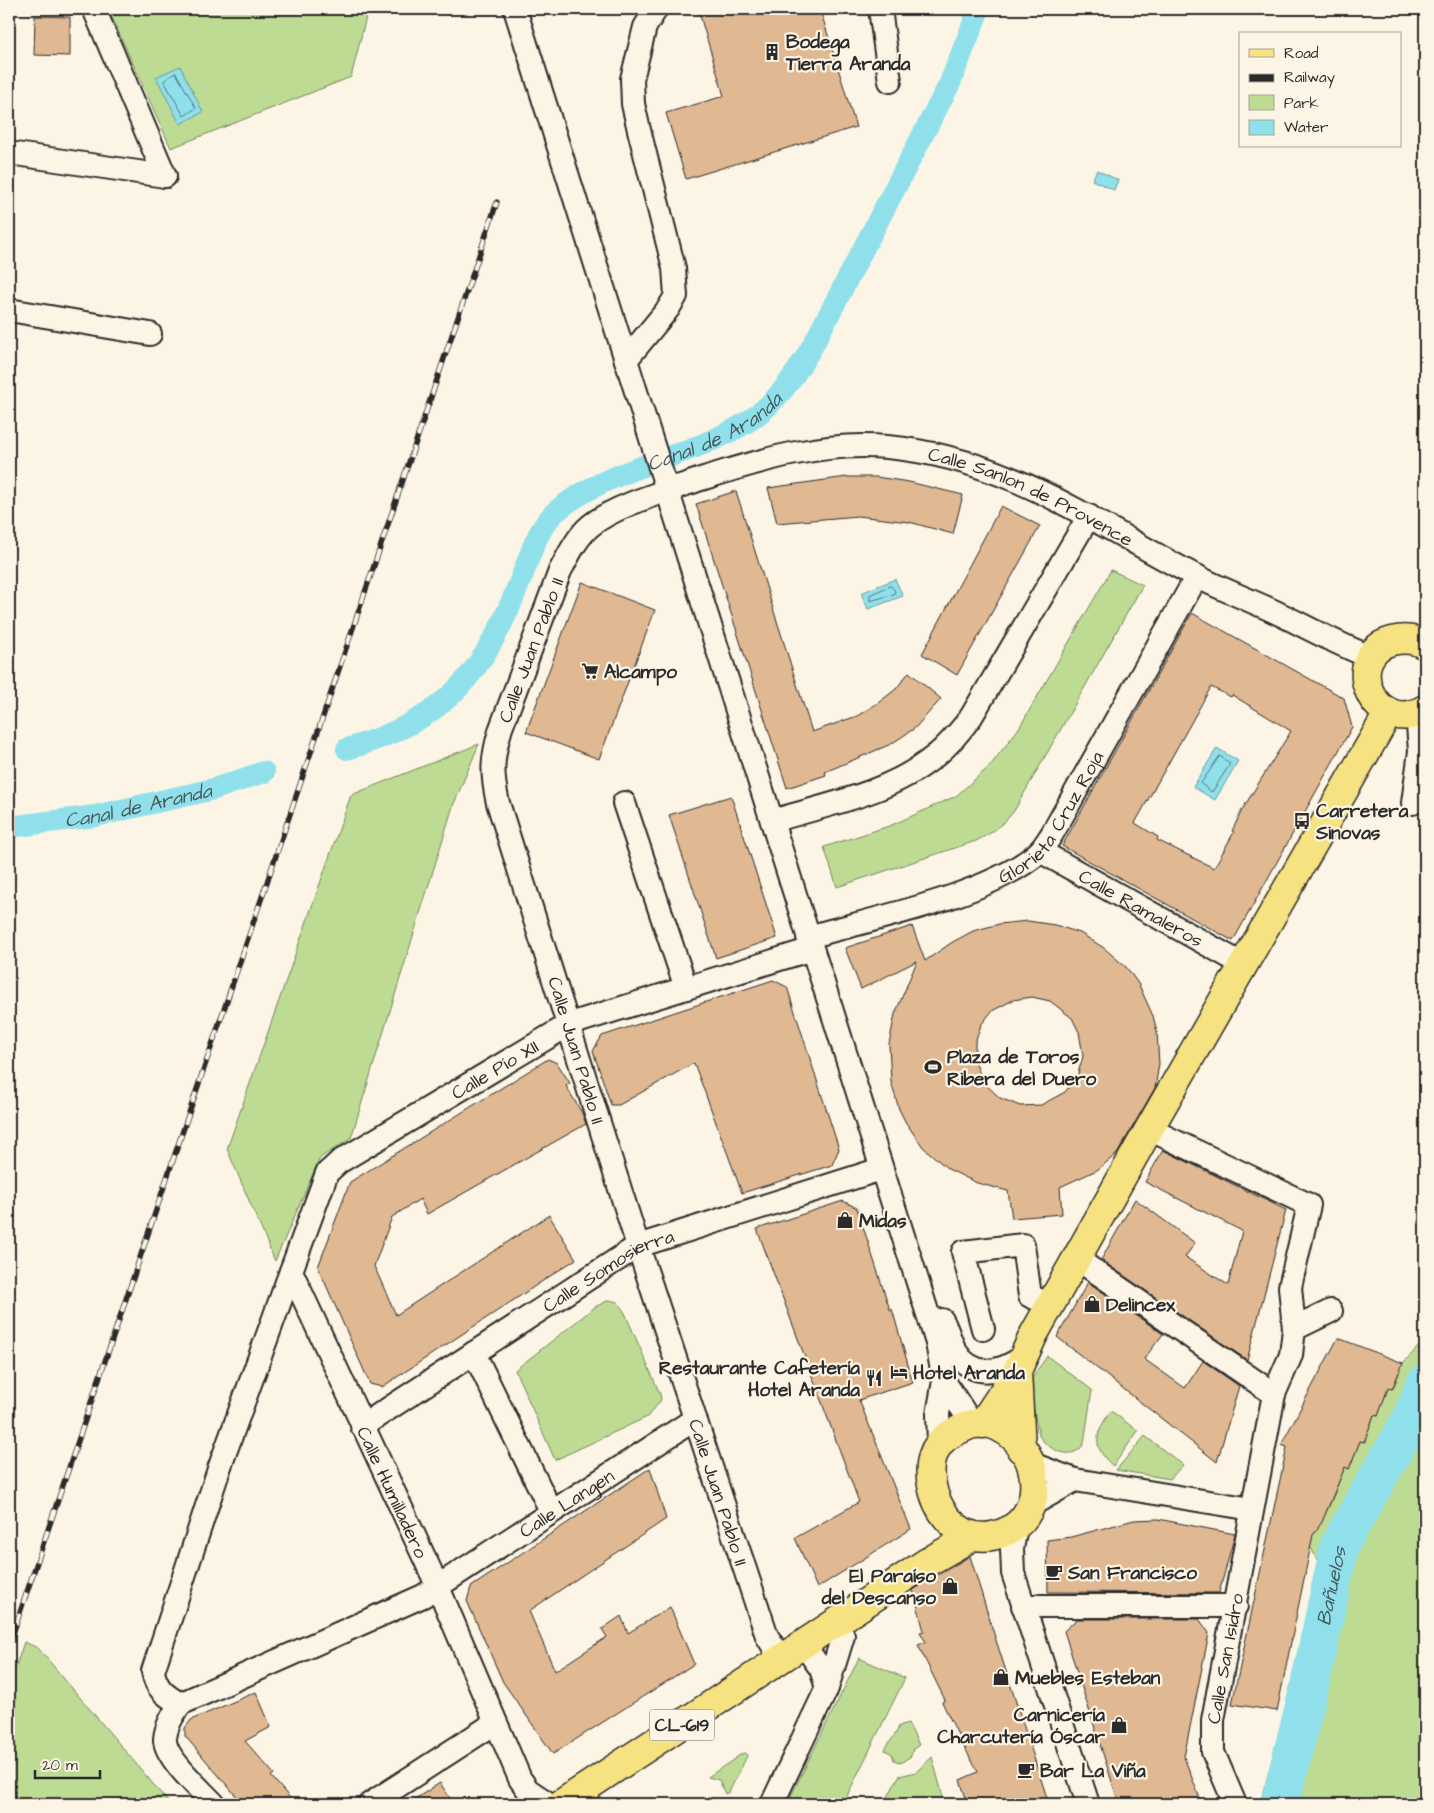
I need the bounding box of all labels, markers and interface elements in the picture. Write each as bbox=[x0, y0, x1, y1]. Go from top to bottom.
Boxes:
place label: Bodega Tierra Aranda bbox=[785, 29, 911, 78]
legend bbox=[1239, 32, 1402, 148]
building icon: Bodega Tierra Aranda bbox=[762, 42, 782, 62]
text: Road bbox=[1284, 43, 1319, 64]
text: Railway bbox=[1284, 67, 1335, 89]
text: Park bbox=[1284, 93, 1319, 114]
text: Water bbox=[1284, 117, 1328, 138]
water label: Canal de Aranda bbox=[643, 386, 790, 478]
street label: Calle Sanlon de Provence bbox=[926, 441, 1138, 554]
street label: Calle Juan Pablo II bbox=[492, 574, 571, 727]
place label: Alcampo bbox=[604, 659, 677, 686]
supermarket icon: Alcampo bbox=[580, 661, 600, 681]
street label: Glorieta Cruz Roja bbox=[994, 746, 1111, 891]
water label: Canal de Aranda bbox=[63, 777, 215, 835]
place label: Carretera Sinovas bbox=[1315, 798, 1409, 847]
bus stop icon: Carretera Sinovas bbox=[1292, 811, 1312, 831]
street label: Calle Ramaleros bbox=[1073, 863, 1208, 955]
street label: Calle Juan Pablo II bbox=[540, 973, 611, 1128]
street label: Calle Pío XII bbox=[447, 1034, 544, 1107]
place label: Plaza de Toros Ribera del Duero bbox=[947, 1044, 1096, 1093]
sports icon: Plaza de Toros Ribera del Duero bbox=[923, 1057, 943, 1077]
place label: Midas bbox=[859, 1208, 907, 1235]
shop icon: Midas bbox=[835, 1210, 855, 1230]
street label: Calle Somosierra bbox=[538, 1223, 678, 1320]
place label: Delincex bbox=[1106, 1292, 1176, 1319]
shop icon: Delincex bbox=[1082, 1294, 1102, 1314]
place label: Restaurante Cafetería Hotel Aranda bbox=[659, 1355, 860, 1404]
place label: Hotel Aranda bbox=[913, 1360, 1025, 1387]
hotel icon: Hotel Aranda bbox=[889, 1362, 909, 1382]
restaurant icon: Restaurante Cafetería Hotel Aranda bbox=[864, 1368, 884, 1388]
street label: Calle Juan Pablo II bbox=[681, 1416, 754, 1569]
street label: Calle Humilladero bbox=[349, 1422, 434, 1563]
street label: Calle Langen bbox=[514, 1463, 620, 1545]
water label: Bañuelos bbox=[1310, 1543, 1354, 1628]
place label: San Francisco bbox=[1067, 1560, 1197, 1587]
cafe icon: San Francisco bbox=[1044, 1562, 1064, 1582]
place label: El Paraíso del Descanso bbox=[821, 1563, 936, 1612]
shop icon: El Paraíso del Descanso bbox=[940, 1576, 960, 1596]
street label: Calle San Isidro bbox=[1201, 1591, 1251, 1726]
place label: Muebles Esteban bbox=[1015, 1665, 1161, 1692]
shop icon: Muebles Esteban bbox=[991, 1667, 1011, 1687]
place label: Carnicería Charcutería Óscar bbox=[937, 1702, 1106, 1751]
road number: CL-619 bbox=[650, 1710, 714, 1740]
shop icon: Carnicería Charcutería Óscar bbox=[1109, 1715, 1129, 1735]
scale bar bbox=[35, 1748, 100, 1780]
text: 20 m bbox=[42, 1755, 78, 1776]
place label: Bar La Viña bbox=[1040, 1758, 1146, 1785]
cafe icon: Bar La Viña bbox=[1016, 1760, 1036, 1780]

